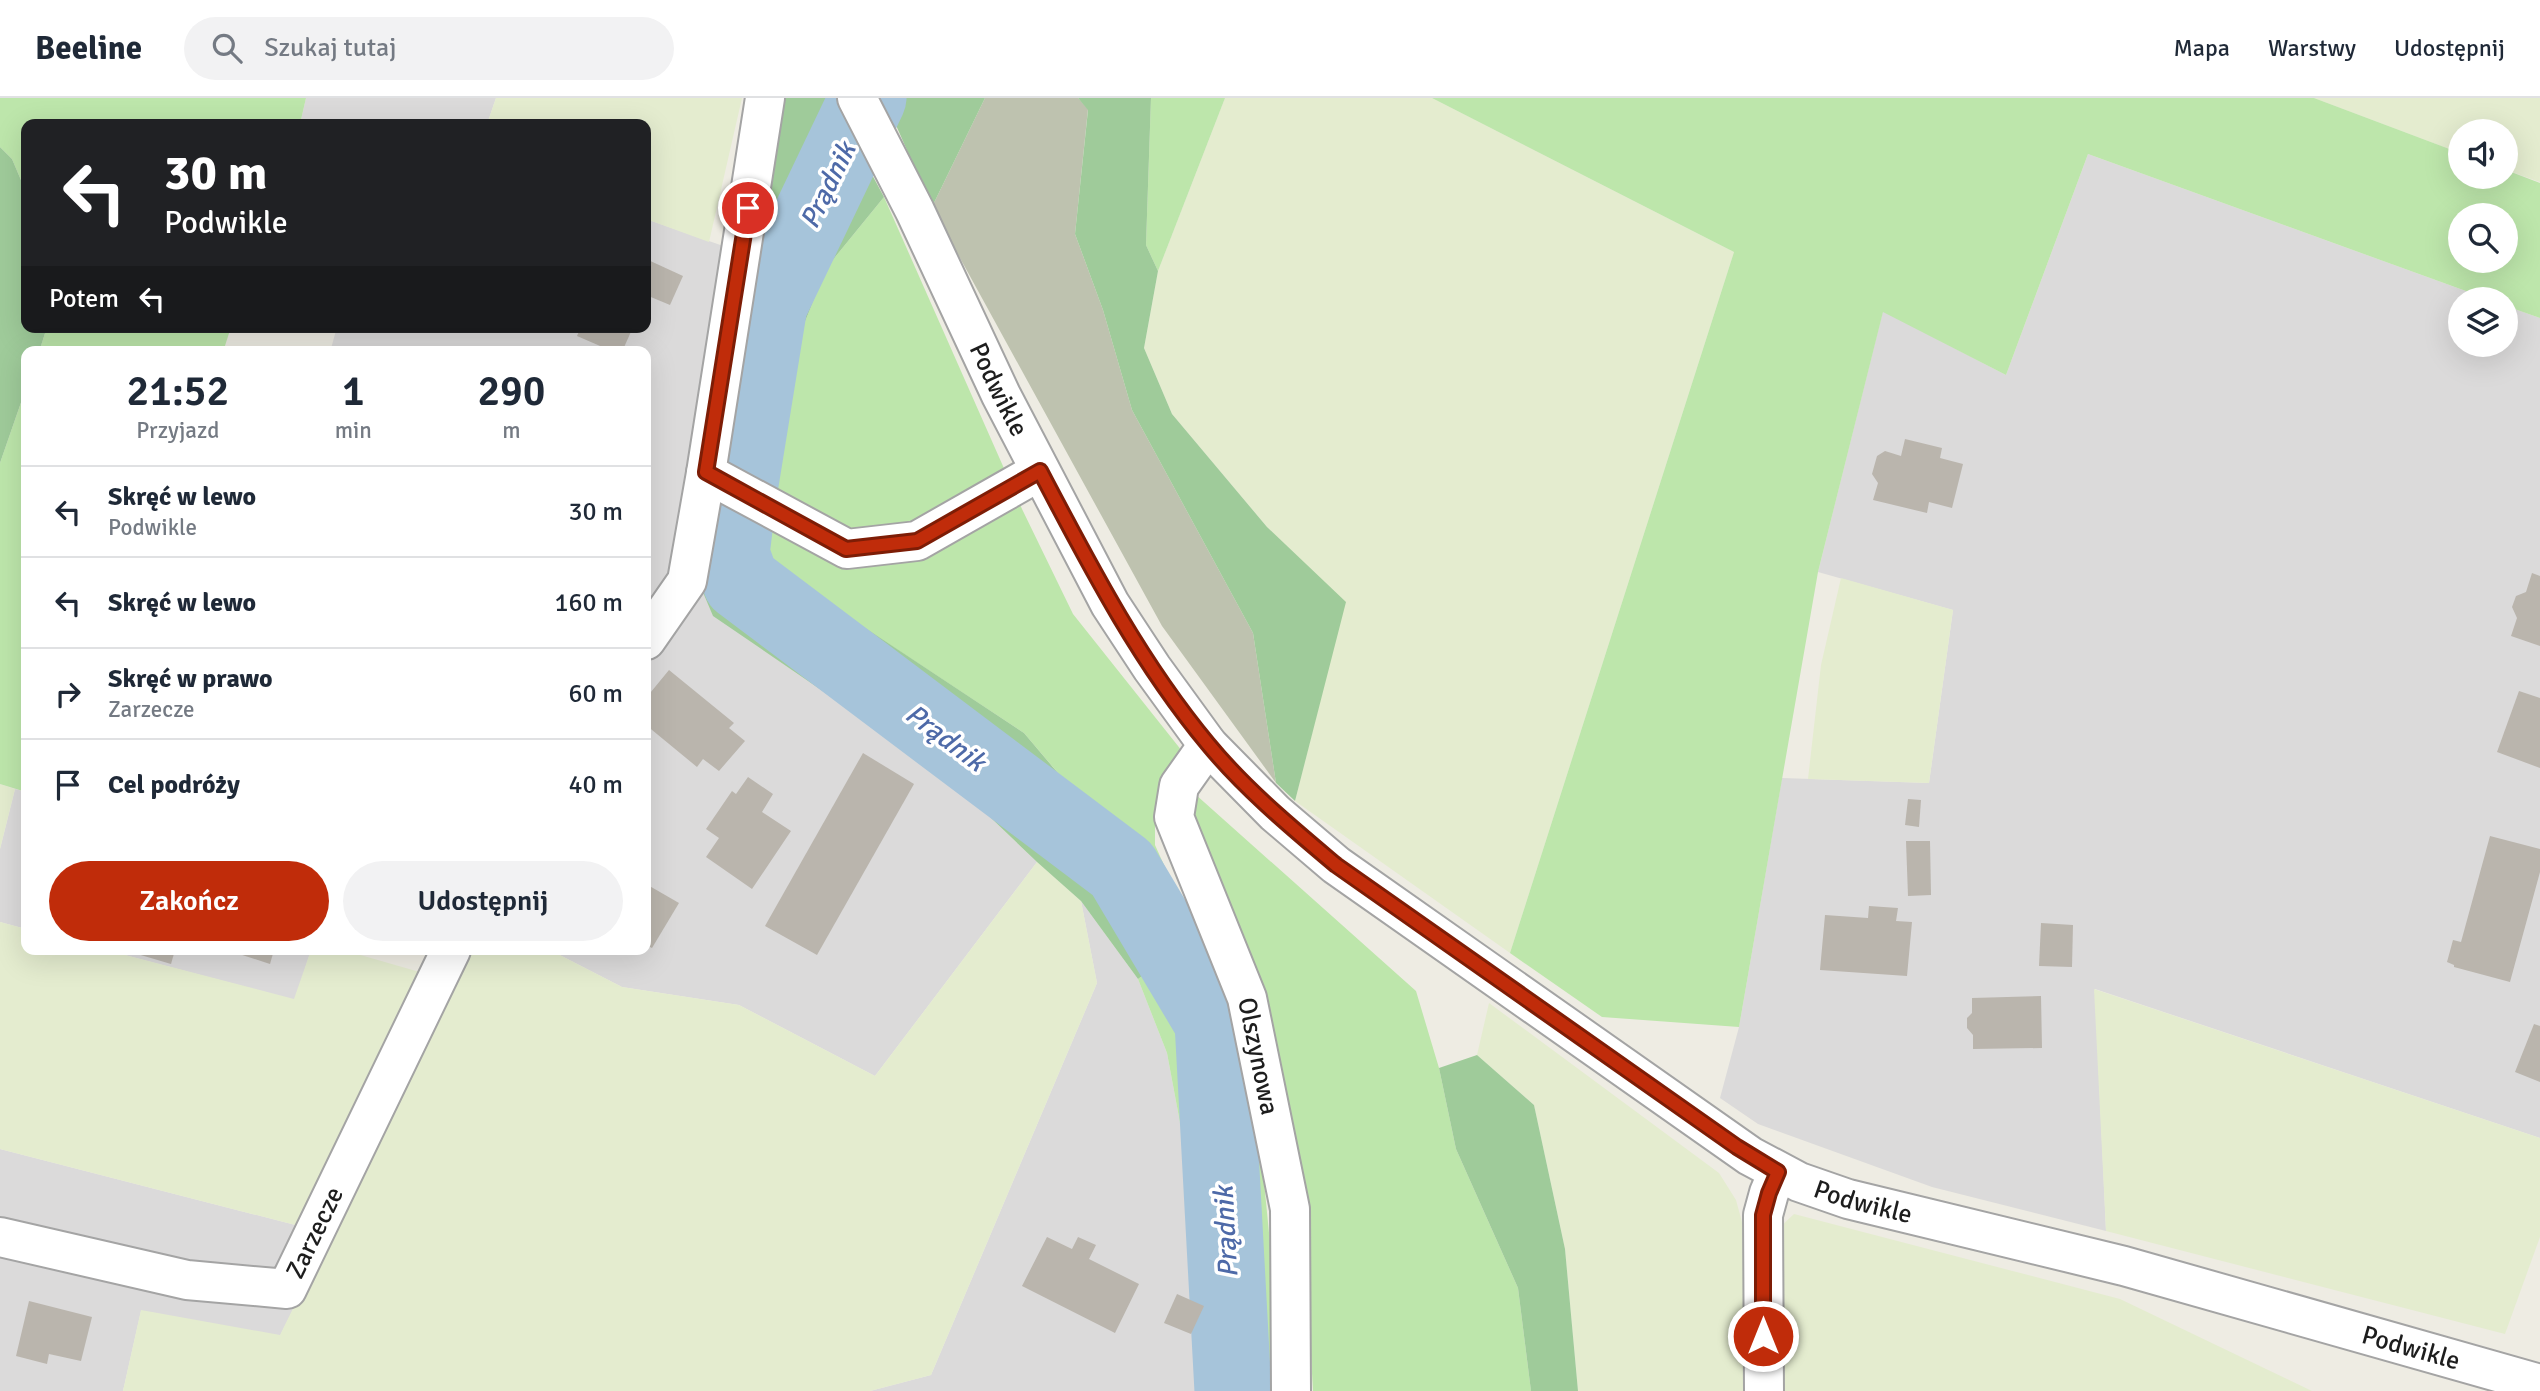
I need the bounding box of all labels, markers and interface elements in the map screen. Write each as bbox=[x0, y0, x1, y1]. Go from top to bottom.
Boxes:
search box bbox=[184, 17, 674, 80]
text: Beeline bbox=[35, 28, 142, 69]
icon: search bbox=[208, 29, 246, 67]
text: Szukaj tutaj bbox=[264, 32, 396, 64]
text: Mapa bbox=[2173, 33, 2230, 63]
text: Warstwy bbox=[2268, 33, 2356, 63]
text: Udostępnij bbox=[2394, 33, 2505, 63]
map controls bbox=[2448, 119, 2518, 357]
button: sound bbox=[2448, 119, 2518, 189]
water label: Prądnik bbox=[793, 134, 865, 234]
text: 30 m bbox=[164, 143, 267, 203]
icon: left bbox=[49, 147, 140, 238]
pin bbox=[718, 178, 778, 238]
icon: arrive bbox=[729, 189, 767, 227]
text: Podwikle bbox=[164, 203, 288, 242]
button: search bbox=[2448, 203, 2518, 273]
icon: left bbox=[133, 280, 171, 318]
text: Potem bbox=[49, 283, 119, 315]
button: layers bbox=[2448, 287, 2518, 357]
street label: Podwikle bbox=[962, 338, 1035, 442]
text: 21:52 bbox=[127, 366, 229, 417]
text: 1 bbox=[342, 366, 365, 417]
text: 290 bbox=[477, 366, 545, 417]
text: Przyjazd bbox=[136, 416, 219, 445]
text: min bbox=[335, 416, 372, 445]
text: m bbox=[502, 416, 521, 445]
text: Skręć w lewo bbox=[108, 481, 256, 513]
icon: left bbox=[49, 493, 87, 531]
text: 30 m bbox=[568, 496, 623, 528]
text: Podwikle bbox=[108, 513, 197, 542]
icon: left bbox=[49, 584, 87, 622]
text: Skręć w lewo bbox=[108, 587, 256, 619]
text: 160 m bbox=[554, 587, 623, 619]
text: Skręć w prawo bbox=[108, 663, 273, 695]
icon: right bbox=[49, 675, 87, 713]
text: 60 m bbox=[568, 678, 623, 710]
text: Zarzecze bbox=[108, 695, 195, 724]
water label: Prądnik bbox=[899, 697, 995, 781]
icon: arrive bbox=[49, 766, 87, 804]
text: Cel podróży bbox=[108, 769, 240, 801]
text: 40 m bbox=[568, 769, 623, 801]
button: Zakończ bbox=[49, 861, 329, 941]
button: Udostępnij bbox=[343, 861, 623, 941]
street label: Olszynowa bbox=[1230, 995, 1285, 1118]
street label: Podwikle bbox=[1809, 1173, 1915, 1231]
street label: Zarzecze bbox=[279, 1182, 351, 1284]
water label: Prądnik bbox=[1206, 1182, 1245, 1279]
position arrow bbox=[1726, 1299, 1800, 1373]
street label: Podwikle bbox=[2358, 1319, 2464, 1378]

